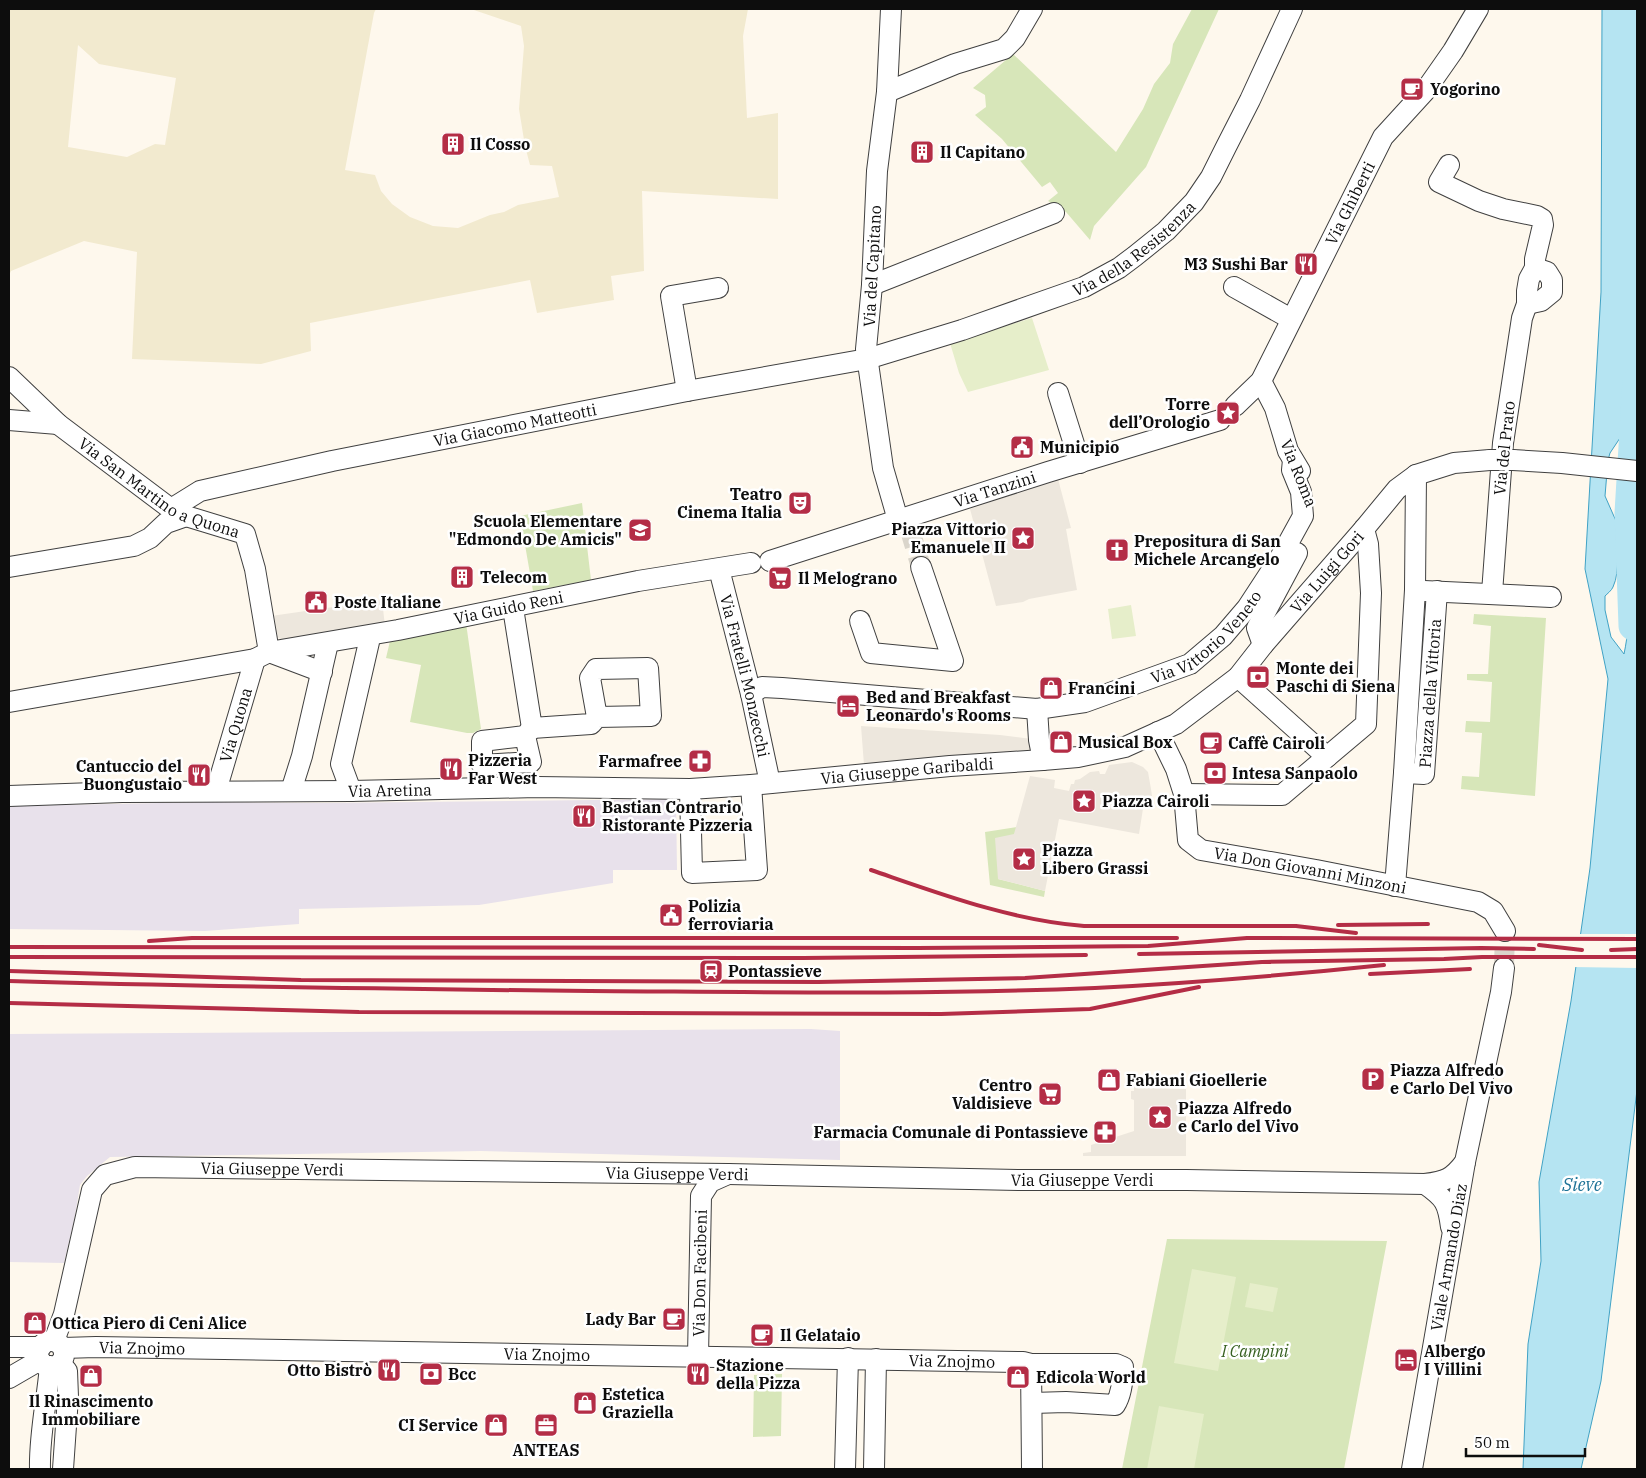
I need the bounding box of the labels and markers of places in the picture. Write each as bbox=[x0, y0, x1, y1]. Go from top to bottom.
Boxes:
cafe icon: Yogorino bbox=[1399, 76, 1425, 102]
place label: Yogorino bbox=[1430, 79, 1500, 99]
building icon: Il Cosso bbox=[440, 131, 466, 157]
place label: Il Cosso bbox=[470, 134, 530, 154]
building icon: Il Capitano bbox=[909, 139, 935, 165]
place label: Il Capitano bbox=[940, 142, 1025, 162]
restaurant icon: M3 Sushi Bar bbox=[1293, 251, 1319, 277]
place label: M3 Sushi Bar bbox=[1184, 254, 1288, 274]
place label: Torre dell’Orologio bbox=[1109, 394, 1210, 432]
place icon: Torre dell’Orologio bbox=[1215, 400, 1241, 426]
public building icon: Municipio bbox=[1009, 434, 1035, 460]
place label: Municipio bbox=[1040, 437, 1119, 457]
place label: Teatro Cinema Italia bbox=[677, 484, 782, 522]
theatre icon: Teatro Cinema Italia bbox=[787, 490, 813, 516]
place label: Scuola Elementare "Edmondo De Amicis" bbox=[449, 511, 622, 549]
school or university icon: Scuola Elementare "Edmondo De Amicis" bbox=[627, 517, 653, 543]
place label: Piazza Vittorio Emanuele II bbox=[891, 519, 1006, 557]
place icon: Piazza Vittorio Emanuele II bbox=[1010, 525, 1036, 551]
place label: Prepositura di San Michele Arcangelo bbox=[1134, 531, 1281, 569]
church icon: Prepositura di San Michele Arcangelo bbox=[1104, 537, 1130, 563]
building icon: Telecom bbox=[449, 564, 475, 590]
supermarket icon: Il Melograno bbox=[767, 565, 793, 591]
place label: Telecom bbox=[480, 567, 548, 587]
place label: Il Melograno bbox=[798, 568, 897, 588]
public building icon: Poste Italiane bbox=[303, 589, 329, 615]
place label: Poste Italiane bbox=[334, 592, 441, 612]
place label: Monte dei Paschi di Siena bbox=[1276, 658, 1395, 696]
bank icon: Monte dei Paschi di Siena bbox=[1245, 664, 1271, 690]
shop icon: Francini bbox=[1038, 675, 1064, 701]
place label: Francini bbox=[1068, 678, 1135, 698]
place label: Bed and Breakfast Leonardo's Rooms bbox=[866, 687, 1011, 725]
hotel icon: Bed and Breakfast Leonardo's Rooms bbox=[835, 693, 861, 719]
shop icon: Musical Box bbox=[1048, 729, 1074, 755]
cafe icon: Caffè Cairoli bbox=[1198, 730, 1224, 756]
place label: Musical Box bbox=[1078, 732, 1173, 752]
place label: Caffè Cairoli bbox=[1228, 733, 1325, 753]
pharmacy icon: Farmafree bbox=[687, 748, 713, 774]
place label: Pizzeria Far West bbox=[468, 750, 537, 788]
place label: Farmafree bbox=[599, 751, 682, 771]
place label: Cantuccio del Buongustaio bbox=[76, 756, 182, 794]
restaurant icon: Pizzeria Far West bbox=[438, 756, 464, 782]
bank icon: Intesa Sanpaolo bbox=[1202, 760, 1228, 786]
restaurant icon: Cantuccio del Buongustaio bbox=[186, 762, 212, 788]
place label: Intesa Sanpaolo bbox=[1232, 763, 1358, 783]
place icon: Piazza Cairoli bbox=[1071, 788, 1097, 814]
place label: Piazza Cairoli bbox=[1102, 791, 1209, 811]
place label: Bastian Contrario Ristorante Pizzeria bbox=[602, 797, 753, 835]
restaurant icon: Bastian Contrario Ristorante Pizzeria bbox=[571, 803, 597, 829]
place label: Piazza Libero Grassi bbox=[1042, 840, 1148, 878]
place icon: Piazza Libero Grassi bbox=[1011, 846, 1037, 872]
place label: Polizia ferroviaria bbox=[688, 896, 774, 934]
public building icon: Polizia ferroviaria bbox=[658, 902, 684, 928]
station icon: Pontassieve bbox=[698, 958, 724, 984]
place label: Pontassieve bbox=[728, 961, 822, 981]
place label: Piazza Alfredo e Carlo Del Vivo bbox=[1390, 1060, 1513, 1098]
parking icon: Piazza Alfredo e Carlo Del Vivo bbox=[1360, 1066, 1386, 1092]
shop icon: Fabiani Gioellerie bbox=[1096, 1067, 1122, 1093]
place label: Fabiani Gioellerie bbox=[1126, 1070, 1267, 1090]
place label: Centro Valdisieve bbox=[952, 1075, 1032, 1113]
supermarket icon: Centro Valdisieve bbox=[1037, 1081, 1063, 1107]
place label: Piazza Alfredo e Carlo del Vivo bbox=[1178, 1098, 1299, 1136]
place icon: Piazza Alfredo e Carlo del Vivo bbox=[1147, 1104, 1173, 1130]
pharmacy icon: Farmacia Comunale di Pontassieve bbox=[1092, 1119, 1118, 1145]
place label: Farmacia Comunale di Pontassieve bbox=[814, 1122, 1088, 1142]
cafe icon: Lady Bar bbox=[661, 1306, 687, 1332]
place label: Lady Bar bbox=[586, 1309, 656, 1329]
shop icon: Ottica Piero di Ceni Alice bbox=[22, 1310, 48, 1336]
place label: Ottica Piero di Ceni Alice bbox=[52, 1313, 247, 1333]
cafe icon: Il Gelataio bbox=[749, 1322, 775, 1348]
place label: Il Gelataio bbox=[780, 1325, 861, 1345]
place label: Albergo I Villini bbox=[1424, 1341, 1486, 1379]
hotel icon: Albergo I Villini bbox=[1393, 1347, 1419, 1373]
place label: Stazione della Pizza bbox=[716, 1355, 800, 1393]
restaurant icon: Otto Bistrò bbox=[376, 1357, 402, 1383]
place label: Otto Bistrò bbox=[287, 1360, 372, 1380]
bank icon: Bcc bbox=[418, 1361, 444, 1387]
restaurant icon: Stazione della Pizza bbox=[685, 1361, 711, 1387]
shop icon: Il Rinascimento Immobiliare bbox=[78, 1363, 104, 1389]
place label: Bcc bbox=[448, 1364, 477, 1384]
shop icon: Edicola World bbox=[1005, 1364, 1031, 1390]
place label: Edicola World bbox=[1036, 1367, 1146, 1387]
place label: Estetica Graziella bbox=[602, 1384, 674, 1422]
shop icon: Estetica Graziella bbox=[572, 1390, 598, 1416]
place label: Il Rinascimento Immobiliare bbox=[29, 1391, 153, 1429]
shop icon: CI Service bbox=[483, 1412, 509, 1438]
office icon: ANTEAS bbox=[533, 1412, 559, 1438]
place label: CI Service bbox=[398, 1415, 478, 1435]
place label: ANTEAS bbox=[513, 1440, 579, 1460]

